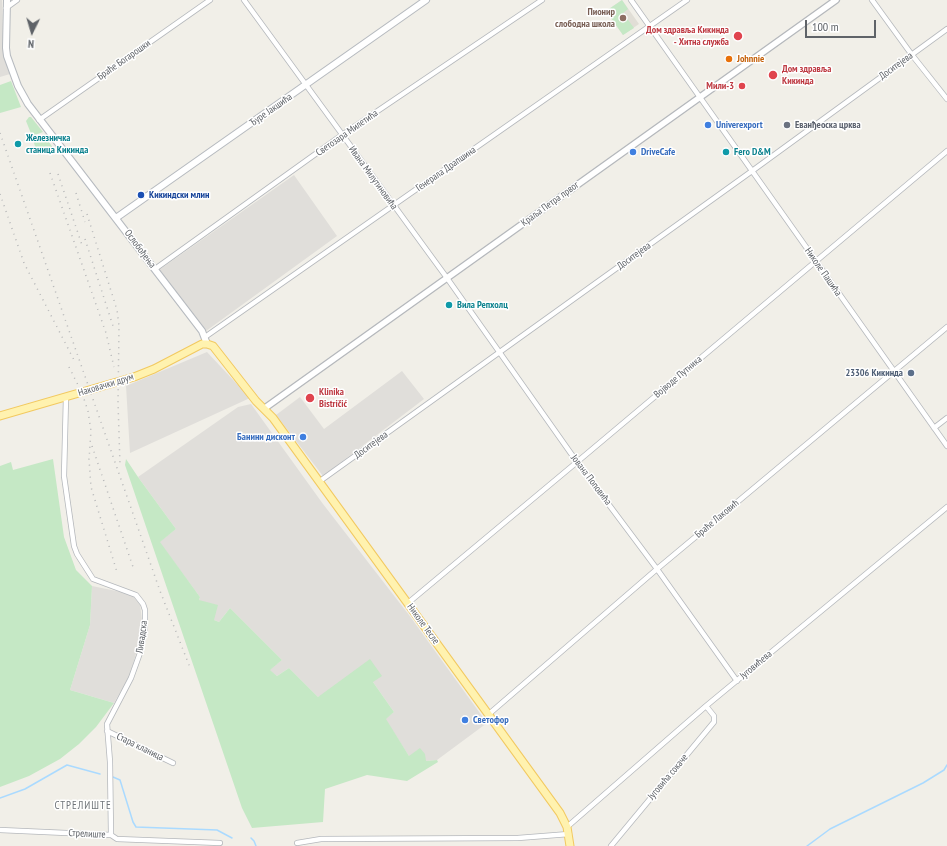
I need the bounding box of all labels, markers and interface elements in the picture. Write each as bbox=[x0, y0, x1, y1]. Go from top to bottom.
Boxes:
place label: Пионир слободна школа bbox=[555, 6, 615, 30]
north arrow bbox=[12, 12, 52, 52]
scale bar bbox=[807, 12, 878, 38]
marker: Пионир слободна школа bbox=[618, 13, 628, 23]
text: 100 m bbox=[812, 19, 839, 34]
place label: Дом здравља Кикинда - Хитна служба bbox=[646, 24, 729, 48]
marker: Дом здравља Кикинда - Хитна служба bbox=[732, 30, 744, 42]
text: N bbox=[27, 37, 35, 51]
street label: Браће Богарошки bbox=[95, 37, 153, 83]
street label: Доситејева bbox=[877, 50, 915, 82]
place label: Johnnie bbox=[737, 53, 764, 65]
marker: Johnnie bbox=[724, 54, 734, 64]
place label: Дом здравља Кикинда bbox=[782, 63, 831, 86]
marker: Дом здравља Кикинда bbox=[767, 69, 779, 81]
place label: Мили-3 bbox=[706, 80, 734, 92]
marker: Мили-3 bbox=[737, 81, 747, 91]
street label: Ђуре Јакшића bbox=[247, 91, 295, 129]
street label: Светозара Милетића bbox=[314, 107, 380, 159]
place label: Univerexport bbox=[716, 119, 763, 131]
place label: Еванђеоска црква bbox=[795, 119, 861, 131]
marker: Univerexport bbox=[703, 120, 713, 130]
marker: Еванђеоска црква bbox=[782, 120, 792, 130]
place label: Железничка станица Кикинда bbox=[26, 132, 88, 156]
marker: Железничка станица Кикинда bbox=[13, 139, 23, 149]
street label: Ивана Милутиновића bbox=[346, 144, 400, 212]
street label: Генерала Драпшина bbox=[414, 144, 478, 194]
place label: DriveCafe bbox=[641, 146, 675, 158]
place label: Fero D&M bbox=[734, 146, 771, 158]
marker: DriveCafe bbox=[628, 147, 638, 157]
marker: Fero D&M bbox=[721, 147, 731, 157]
street label: Краља Петра првог bbox=[519, 179, 581, 229]
place label: Кикиндски млин bbox=[149, 189, 209, 201]
marker: Кикиндски млин bbox=[136, 190, 146, 200]
street label: Ослобођења bbox=[122, 228, 158, 270]
street label: Доситејева bbox=[615, 240, 653, 272]
street label: Николе Пашића bbox=[802, 246, 844, 298]
place label: Вила Репхолц bbox=[457, 299, 508, 311]
marker: Вила Репхолц bbox=[444, 300, 454, 310]
street label: Војводе Путника bbox=[652, 353, 704, 401]
place label: 23306 Кикинда bbox=[845, 367, 903, 379]
marker: 23306 Кикинда bbox=[906, 368, 916, 378]
street label: Наковачки друм bbox=[77, 371, 135, 399]
place label: Klinika Bistričić bbox=[319, 386, 347, 410]
marker: Klinika Bistričić bbox=[304, 392, 316, 404]
street label: Доситејева bbox=[352, 429, 390, 461]
place label: Банини дисконт bbox=[237, 431, 295, 443]
marker: Банини дисконт bbox=[298, 432, 308, 442]
street label: Јована Поповића bbox=[568, 452, 614, 508]
street label: Браће Лаковић bbox=[693, 497, 741, 541]
street label: Николе Тесле bbox=[404, 601, 442, 647]
street label: Ливадска bbox=[134, 620, 150, 654]
street label: Југовићева bbox=[737, 648, 775, 682]
place label: Светофор bbox=[473, 714, 509, 726]
marker: Светофор bbox=[460, 715, 470, 725]
street label: Стара кланица bbox=[114, 730, 166, 764]
street label: Југовића сокаче bbox=[645, 752, 691, 802]
district label: СТРЕЛИШТЕ bbox=[54, 799, 112, 813]
street label: Стрелиште bbox=[68, 827, 106, 841]

